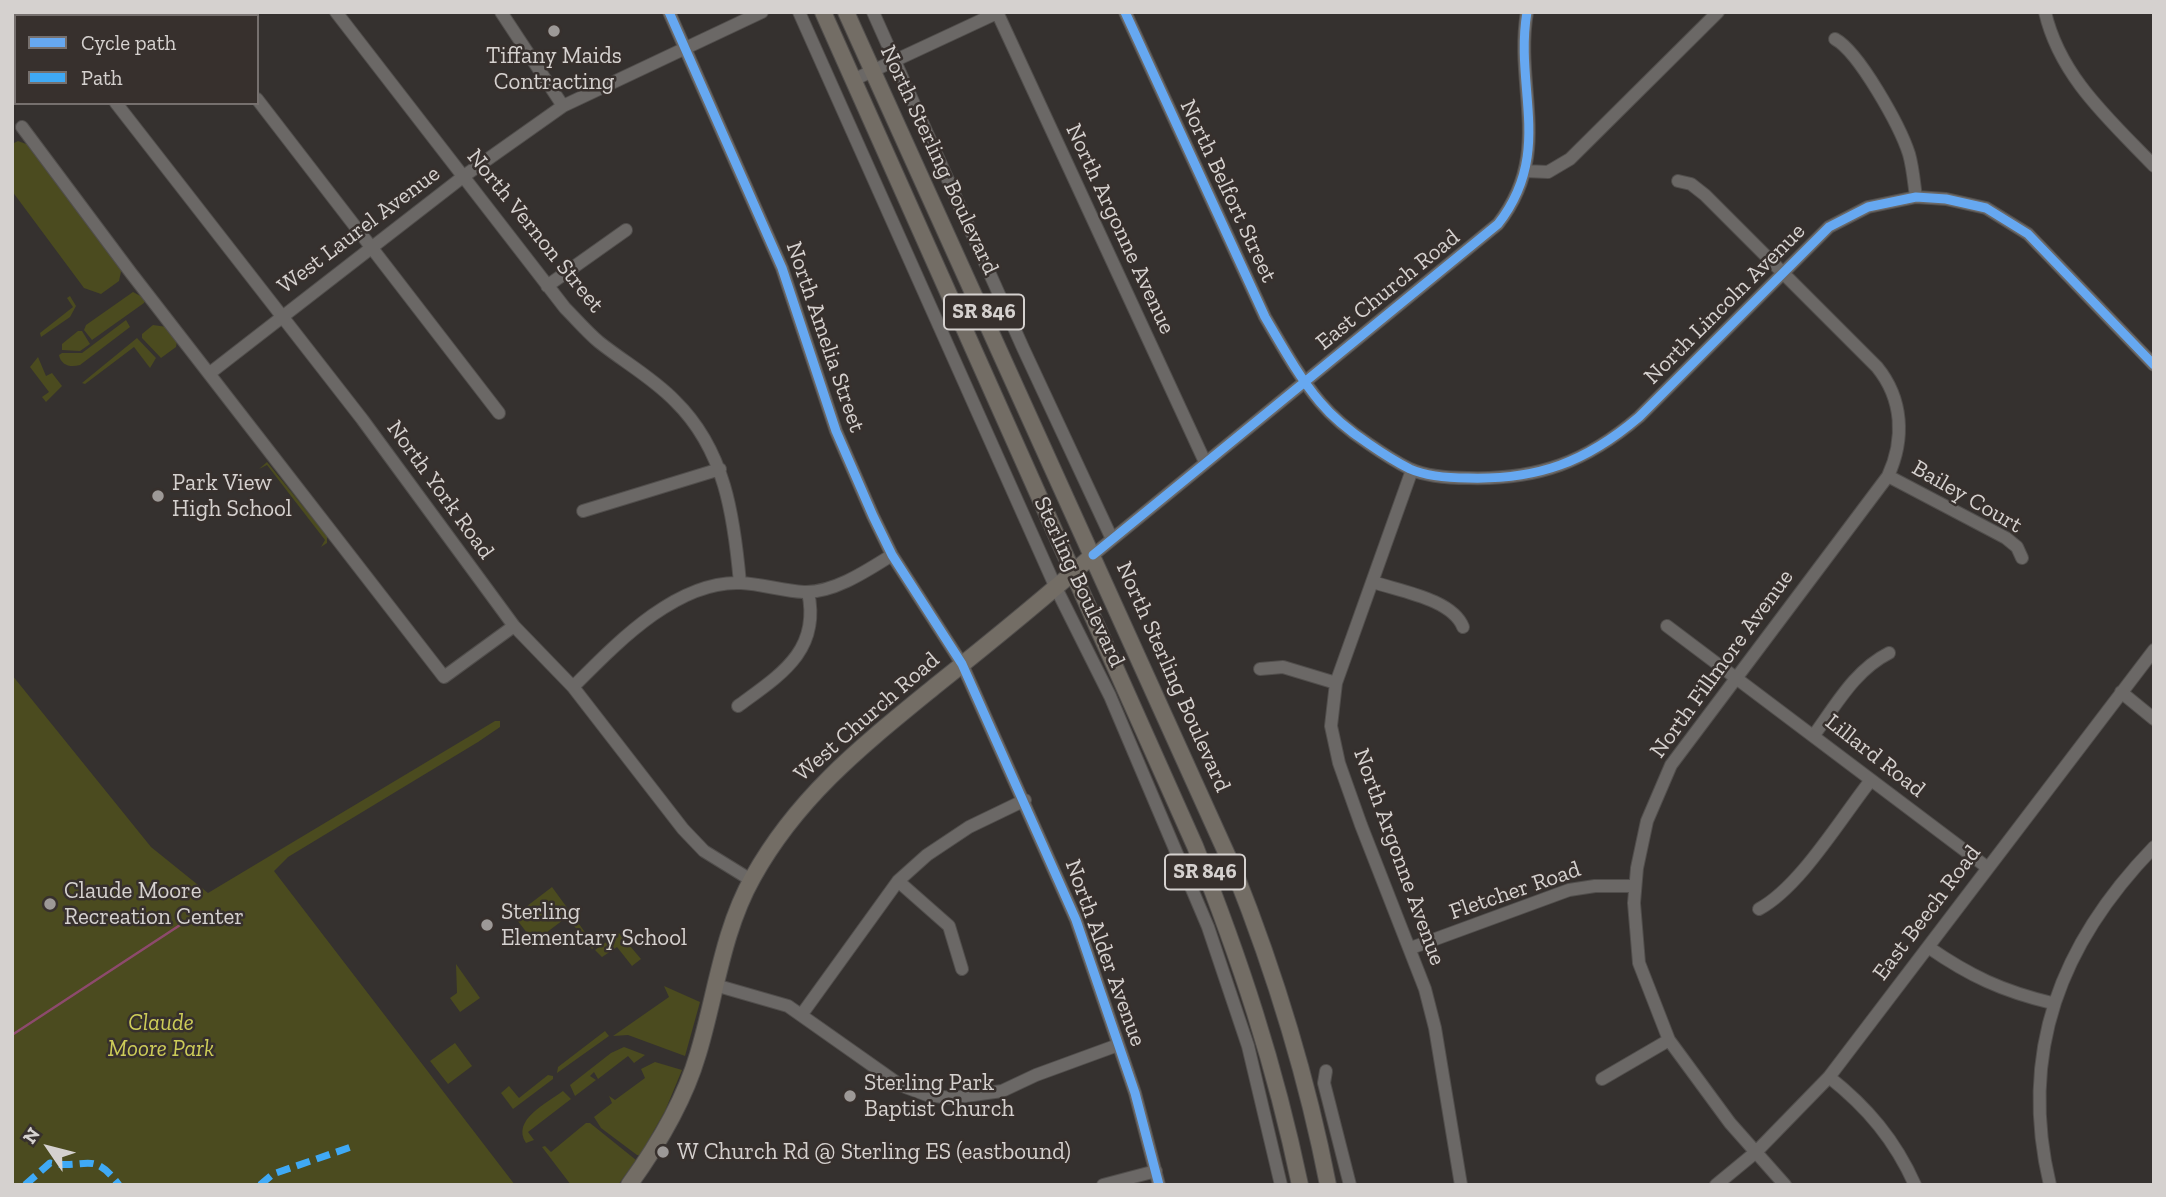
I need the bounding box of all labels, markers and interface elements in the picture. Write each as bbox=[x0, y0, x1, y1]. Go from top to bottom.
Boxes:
legend bbox=[14, 14, 259, 105]
marker: Tiffany Maids Contracting bbox=[546, 23, 562, 39]
text: Cycle path bbox=[81, 30, 176, 55]
street label: North Sterling Boulevard bbox=[874, 41, 1004, 279]
place label: Tiffany Maids Contracting bbox=[486, 42, 622, 96]
text: Path bbox=[81, 65, 123, 90]
street label: North Belfort Street bbox=[1174, 95, 1282, 287]
street label: North Argonne Avenue bbox=[1059, 119, 1181, 339]
street label: North Vernon Street bbox=[461, 144, 609, 318]
street label: West Laurel Avenue bbox=[272, 160, 446, 300]
street label: North Lincoln Avenue bbox=[1639, 218, 1811, 390]
street label: East Church Road bbox=[1311, 224, 1465, 356]
street label: North Amelia Street bbox=[779, 238, 871, 436]
road number: SR 846 bbox=[944, 294, 1024, 330]
street label: North York Road bbox=[380, 415, 500, 565]
street label: Bailey Court bbox=[1907, 454, 2027, 540]
place label: Park View High School bbox=[172, 469, 292, 523]
marker: Park View High School bbox=[150, 488, 166, 504]
street label: Sterling Boulevard bbox=[1027, 492, 1131, 672]
street label: North Sterling Boulevard bbox=[1110, 557, 1236, 797]
street label: North Fillmore Avenue bbox=[1644, 564, 1800, 764]
street label: West Church Road bbox=[789, 646, 945, 788]
street label: Lillard Road bbox=[1820, 708, 1930, 804]
street label: North Argonne Avenue bbox=[1347, 745, 1451, 969]
street label: East Beech Road bbox=[1867, 840, 1987, 986]
road number: SR 846 bbox=[1165, 854, 1245, 890]
street label: North Alder Avenue bbox=[1058, 856, 1152, 1050]
street label: Fletcher Road bbox=[1446, 856, 1584, 926]
place label: Claude Moore Recreation Center bbox=[64, 877, 244, 931]
marker: Claude Moore Recreation Center bbox=[42, 896, 58, 912]
place label: Sterling Elementary School bbox=[501, 898, 687, 952]
marker: Sterling Elementary School bbox=[479, 917, 495, 933]
park label: Claude Moore Park bbox=[108, 1009, 214, 1063]
place label: Sterling Park Baptist Church bbox=[864, 1069, 1014, 1123]
marker: Sterling Park Baptist Church bbox=[842, 1088, 858, 1104]
north arrow bbox=[14, 1113, 84, 1183]
text: N bbox=[18, 1123, 45, 1148]
place label: W Church Rd @ Sterling ES (eastbound) bbox=[677, 1138, 1071, 1166]
marker: W Church Rd @ Sterling ES (eastbound) bbox=[655, 1144, 671, 1160]

